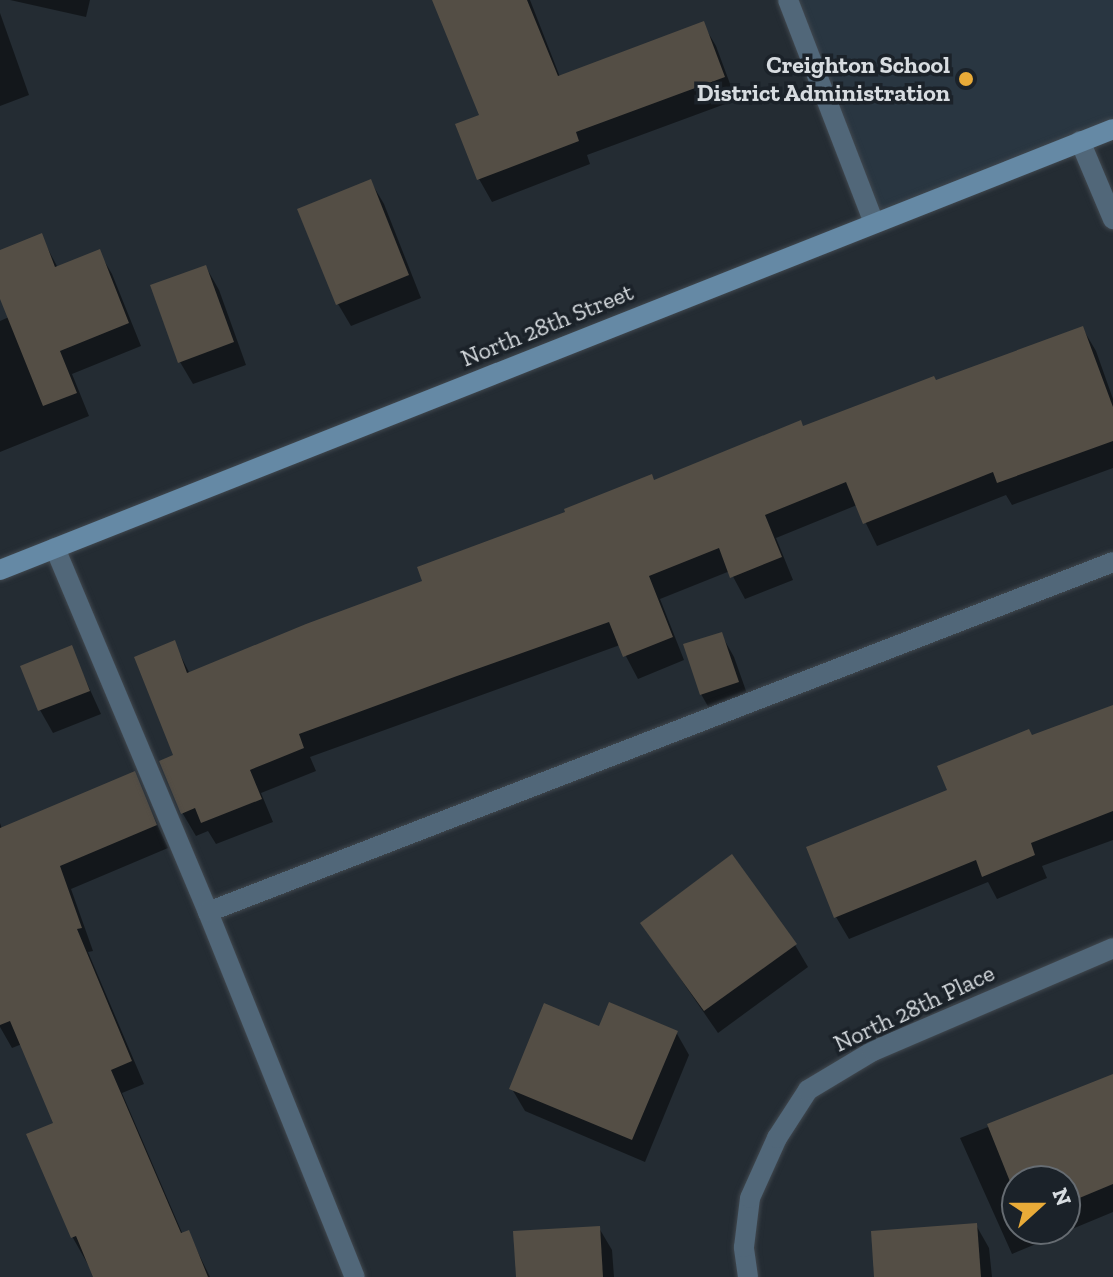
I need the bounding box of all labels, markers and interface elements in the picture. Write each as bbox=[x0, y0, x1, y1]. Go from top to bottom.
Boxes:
place label: Creighton School District Administration bbox=[696, 51, 950, 107]
marker: Creighton School District Administration bbox=[957, 70, 975, 88]
street label: North 28th Street bbox=[456, 277, 638, 373]
street label: North 28th Place bbox=[829, 958, 999, 1058]
north arrow bbox=[1001, 1165, 1081, 1245]
text: N bbox=[1046, 1184, 1078, 1210]

